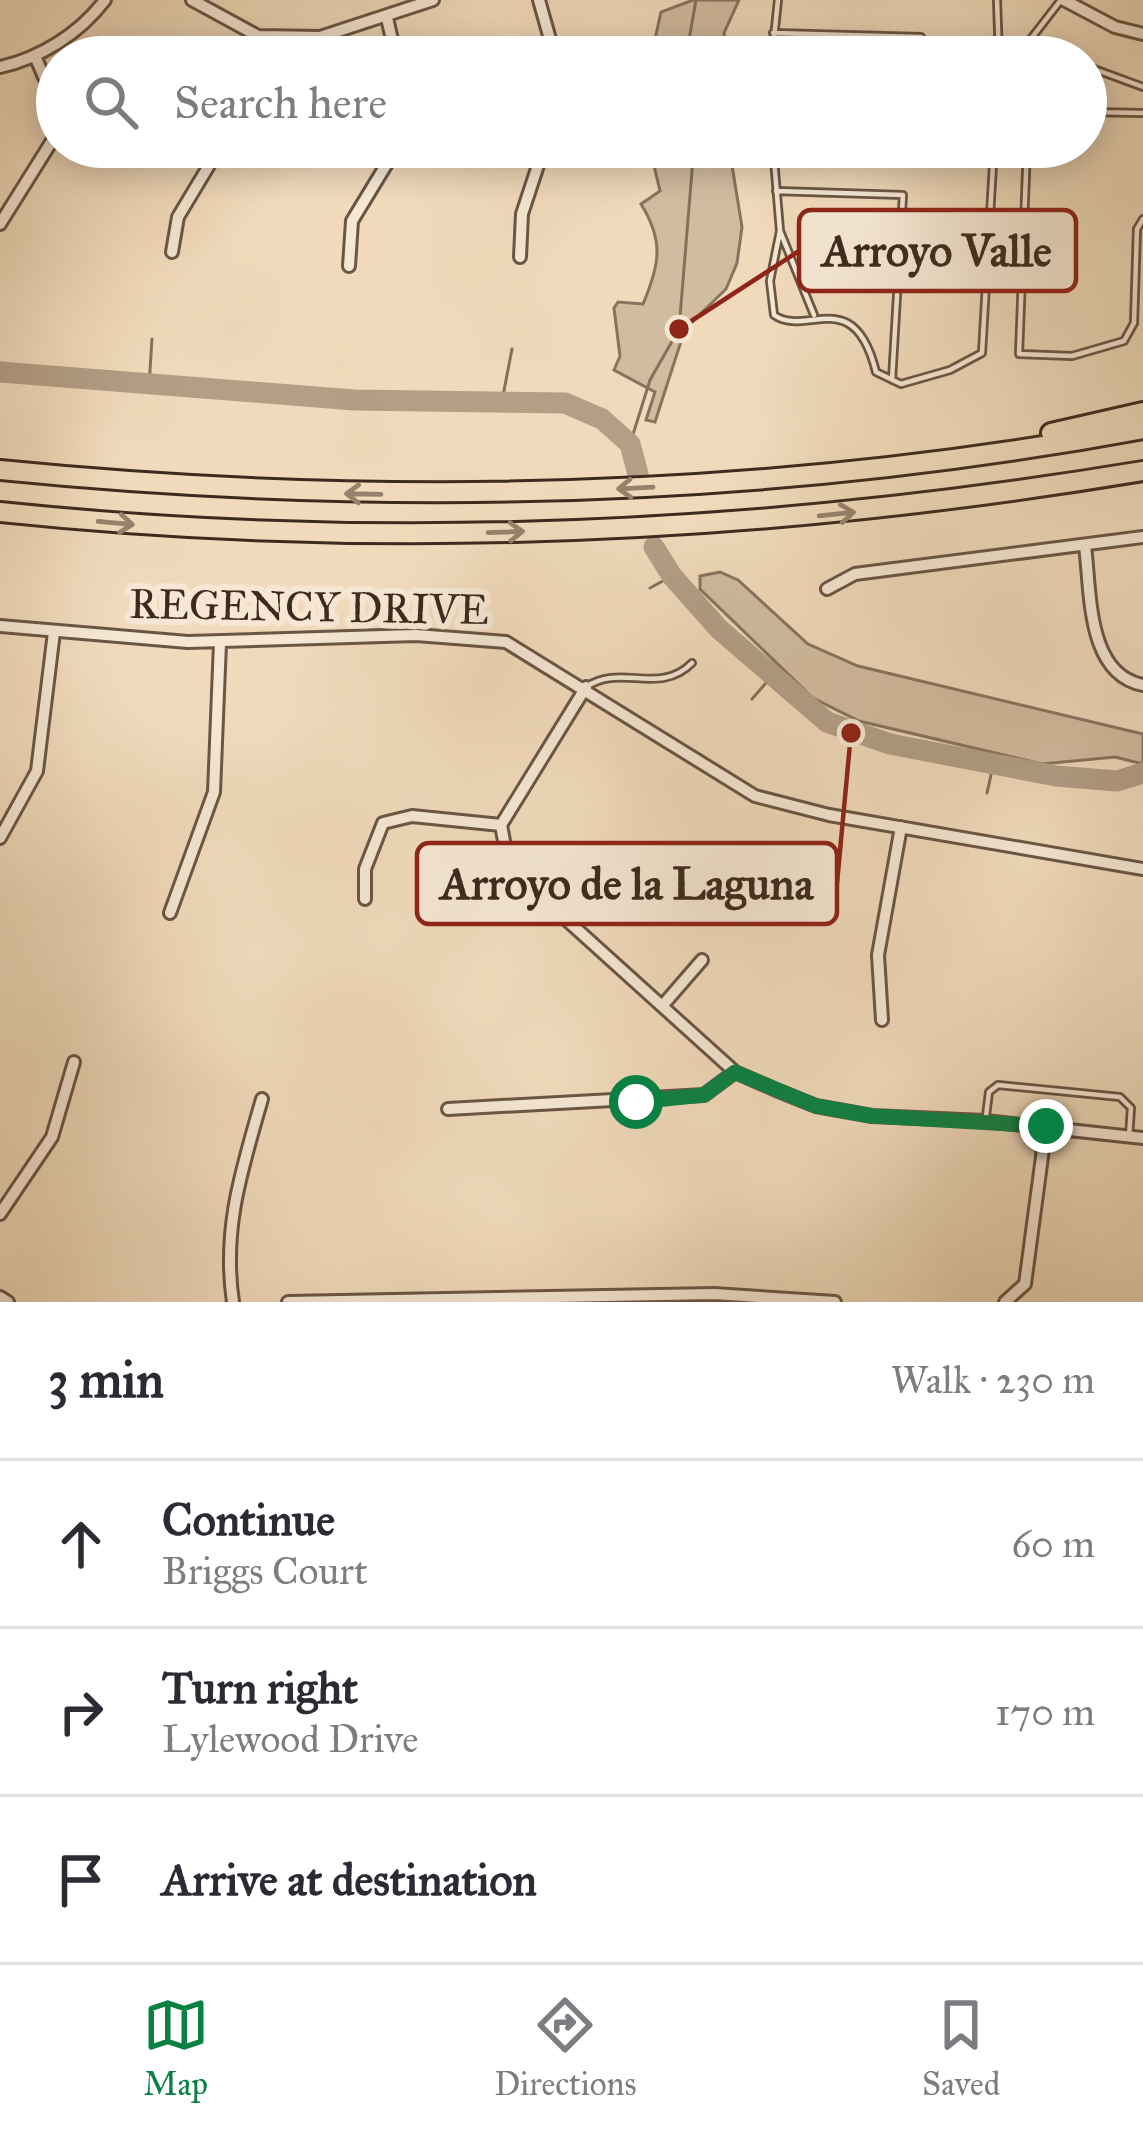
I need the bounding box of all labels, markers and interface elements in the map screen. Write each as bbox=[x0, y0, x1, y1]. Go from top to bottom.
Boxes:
search box bbox=[36, 36, 1107, 168]
icon: search bbox=[78, 69, 144, 135]
text: Search here bbox=[174, 75, 387, 130]
callout: Arroyo Valle bbox=[799, 210, 1076, 291]
text: Arroyo Valle bbox=[819, 223, 1052, 278]
one-way arrow bbox=[616, 477, 655, 500]
one-way arrow bbox=[344, 482, 383, 505]
one-way arrow bbox=[817, 502, 856, 525]
one-way arrow bbox=[96, 511, 135, 534]
one-way arrow bbox=[486, 520, 525, 543]
street label: REGENCY DRIVE bbox=[129, 578, 489, 636]
callout: Arroyo de la Laguna bbox=[417, 843, 837, 924]
text: Arroyo de la Laguna bbox=[438, 856, 814, 911]
route start bbox=[609, 1075, 663, 1129]
route end bbox=[1019, 1099, 1073, 1153]
text: 3 min bbox=[48, 1349, 164, 1411]
text: Walk · 230 m bbox=[891, 1356, 1095, 1404]
text: Continue bbox=[162, 1492, 335, 1547]
icon: ahead bbox=[48, 1511, 114, 1577]
text: 60 m bbox=[1011, 1520, 1095, 1568]
text: Briggs Court bbox=[162, 1547, 368, 1595]
text: Turn right bbox=[162, 1660, 358, 1715]
icon: right bbox=[48, 1679, 114, 1745]
text: 170 m bbox=[995, 1688, 1095, 1736]
text: Lylewood Drive bbox=[162, 1715, 418, 1763]
icon: arrive bbox=[48, 1847, 114, 1913]
text: Arrive at destination bbox=[162, 1852, 537, 1907]
tab: Map bbox=[143, 1992, 209, 2104]
tab: Directions bbox=[494, 1992, 636, 2104]
tab: Saved bbox=[922, 1992, 1000, 2104]

